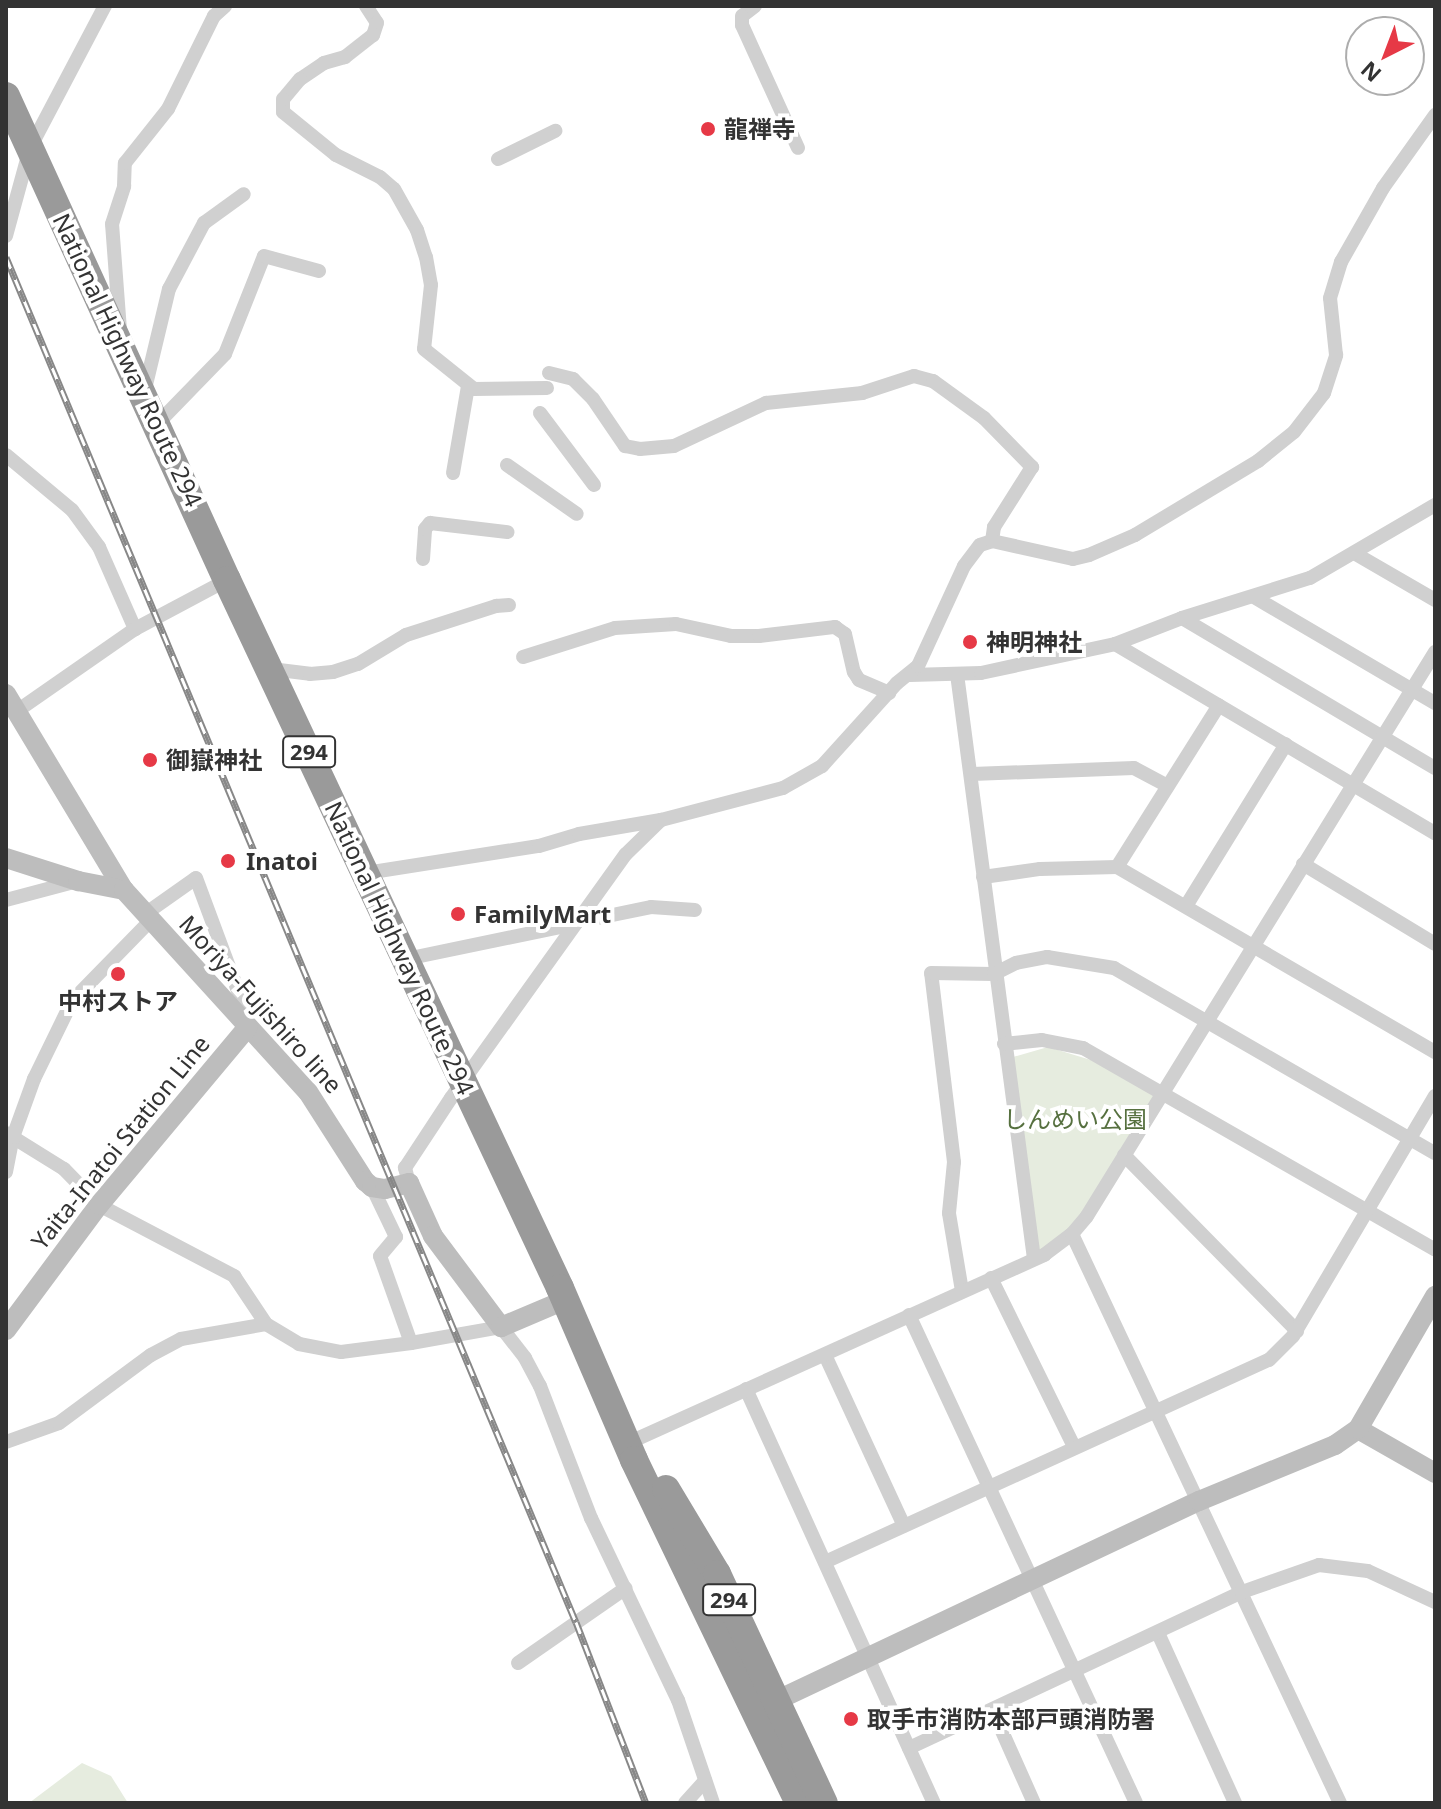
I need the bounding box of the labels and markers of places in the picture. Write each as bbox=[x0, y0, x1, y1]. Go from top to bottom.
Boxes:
place label: 龍禅寺 bbox=[724, 115, 796, 143]
marker: 龍禅寺 bbox=[699, 120, 717, 138]
place label: 神明神社 bbox=[986, 628, 1082, 656]
marker: 神明神社 bbox=[961, 633, 979, 651]
place label: 御嶽神社 bbox=[166, 746, 262, 774]
marker: 御嶽神社 bbox=[141, 751, 159, 769]
place label: Inatoi bbox=[246, 847, 318, 875]
marker: Inatoi bbox=[217, 850, 239, 872]
place label: FamilyMart bbox=[474, 900, 611, 928]
marker: FamilyMart bbox=[449, 905, 467, 923]
marker: 中村ストア bbox=[109, 965, 127, 983]
place label: 中村ストア bbox=[58, 987, 178, 1015]
place label: 取手市消防本部戸頭消防署 bbox=[867, 1705, 1155, 1733]
marker: 取手市消防本部戸頭消防署 bbox=[842, 1710, 860, 1728]

